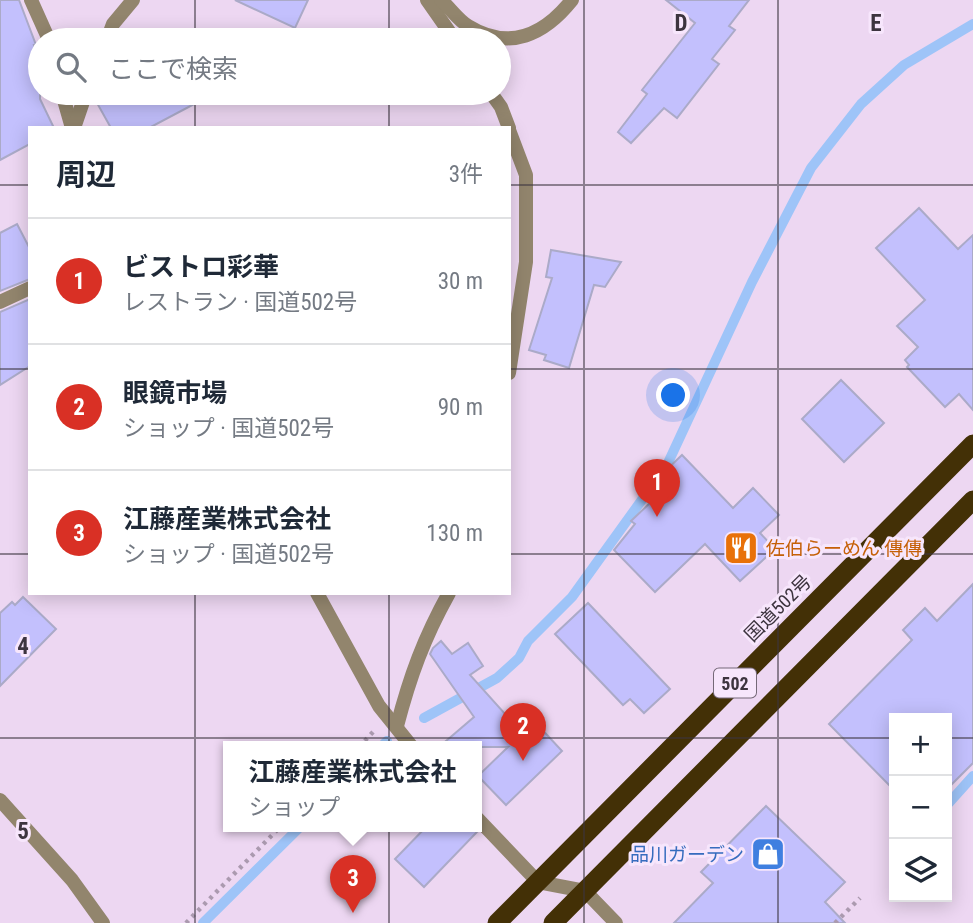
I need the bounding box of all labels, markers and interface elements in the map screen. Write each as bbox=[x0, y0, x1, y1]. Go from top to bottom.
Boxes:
text: D bbox=[675, 10, 688, 37]
text: E bbox=[870, 10, 882, 37]
search box bbox=[28, 28, 511, 105]
icon: search bbox=[52, 48, 90, 86]
text: ここで検索 bbox=[108, 54, 238, 84]
text: 周辺 bbox=[56, 157, 116, 192]
text: 3件 bbox=[449, 161, 483, 188]
text: ビストロ彩華 bbox=[123, 252, 279, 282]
text: 1 bbox=[73, 268, 85, 295]
text: 30 m bbox=[438, 268, 483, 295]
text: レストラン · 国道502号 bbox=[123, 289, 357, 316]
text: 眼鏡市場 bbox=[123, 378, 227, 408]
your location bbox=[656, 378, 690, 412]
text: 2 bbox=[73, 394, 85, 421]
text: 90 m bbox=[438, 394, 483, 421]
text: ショップ · 国道502号 bbox=[123, 415, 334, 442]
pin: 1 bbox=[634, 459, 680, 517]
text: 江藤産業株式会社 bbox=[123, 504, 331, 534]
text: 3 bbox=[73, 520, 85, 547]
text: 130 m bbox=[426, 520, 483, 547]
restaurant icon: 佐伯らーめん 傳傳 bbox=[722, 529, 760, 567]
place label: 佐伯らーめん 傳傳 bbox=[766, 537, 922, 560]
text: ショップ · 国道502号 bbox=[123, 541, 334, 568]
street label: 国道502号 bbox=[740, 570, 816, 646]
text: 4 bbox=[17, 633, 29, 660]
road number: 502 bbox=[714, 668, 756, 698]
pin: 2 bbox=[500, 703, 546, 761]
map controls bbox=[889, 713, 952, 902]
button: + bbox=[889, 713, 952, 776]
popup bbox=[223, 741, 482, 832]
text: 江藤産業株式会社 bbox=[248, 757, 457, 787]
button: − bbox=[889, 776, 952, 839]
text: ショップ bbox=[248, 794, 340, 821]
text: 5 bbox=[17, 818, 29, 845]
shop icon: 品川ガーデン bbox=[749, 835, 787, 873]
button: layers bbox=[889, 839, 952, 902]
place label: 品川ガーデン bbox=[630, 843, 744, 866]
pin: 3 bbox=[330, 855, 376, 913]

